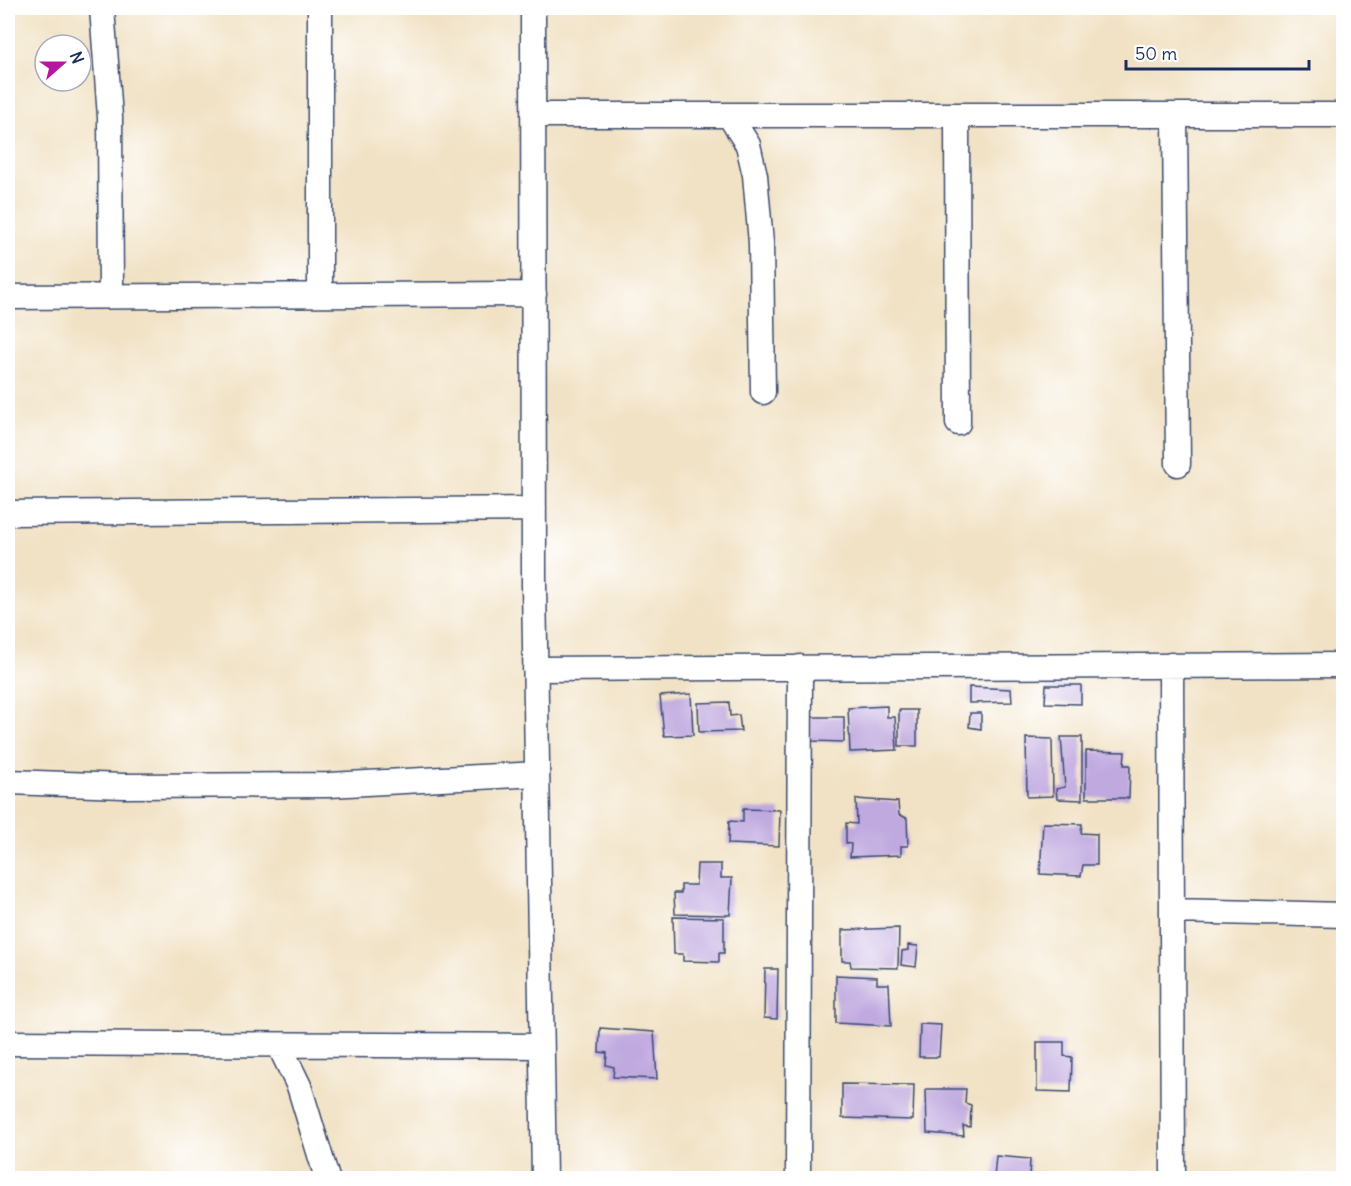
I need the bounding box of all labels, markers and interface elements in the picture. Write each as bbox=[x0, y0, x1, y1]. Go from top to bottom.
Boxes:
north arrow bbox=[33, 33, 93, 93]
scale bar bbox=[1126, 33, 1309, 71]
text: 50 m bbox=[1135, 42, 1177, 65]
text: N bbox=[66, 49, 88, 66]

